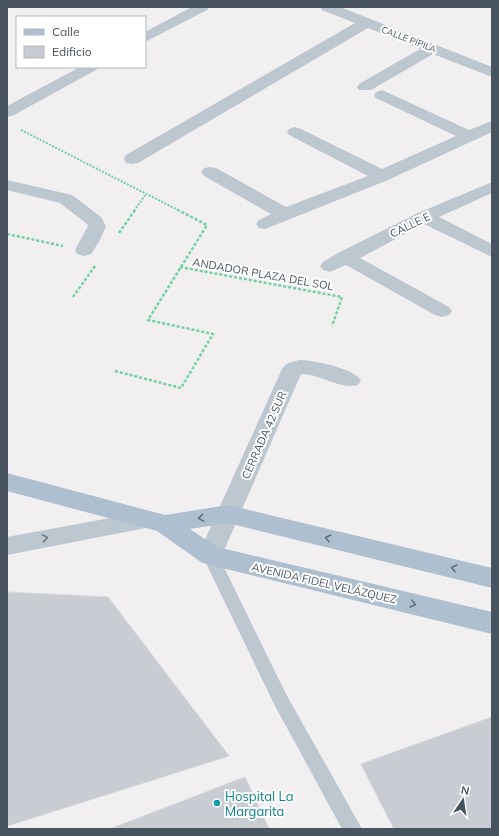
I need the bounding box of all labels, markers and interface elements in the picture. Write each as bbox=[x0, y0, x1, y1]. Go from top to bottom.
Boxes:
legend bbox=[16, 16, 146, 68]
text: Calle bbox=[52, 24, 79, 39]
street label: CALLE PÍPILA bbox=[380, 24, 438, 55]
text: Edificio bbox=[52, 44, 92, 59]
street label: CALLE E bbox=[388, 209, 432, 241]
street label: ANDADOR PLAZA DEL SOL bbox=[191, 255, 335, 293]
street label: CERRADA 42 SUR bbox=[238, 389, 290, 481]
one-way arrow bbox=[198, 513, 204, 522]
one-way arrow bbox=[325, 534, 332, 543]
one-way arrow bbox=[42, 535, 48, 543]
street label: AVENIDA FIDEL VELÁZQUEZ bbox=[250, 560, 398, 607]
one-way arrow bbox=[451, 565, 457, 573]
one-way arrow bbox=[409, 599, 416, 608]
north arrow bbox=[443, 780, 483, 820]
text: N bbox=[460, 783, 471, 798]
place label: Hospital La Margarita bbox=[225, 788, 293, 819]
marker: Hospital La Margarita bbox=[212, 798, 222, 808]

